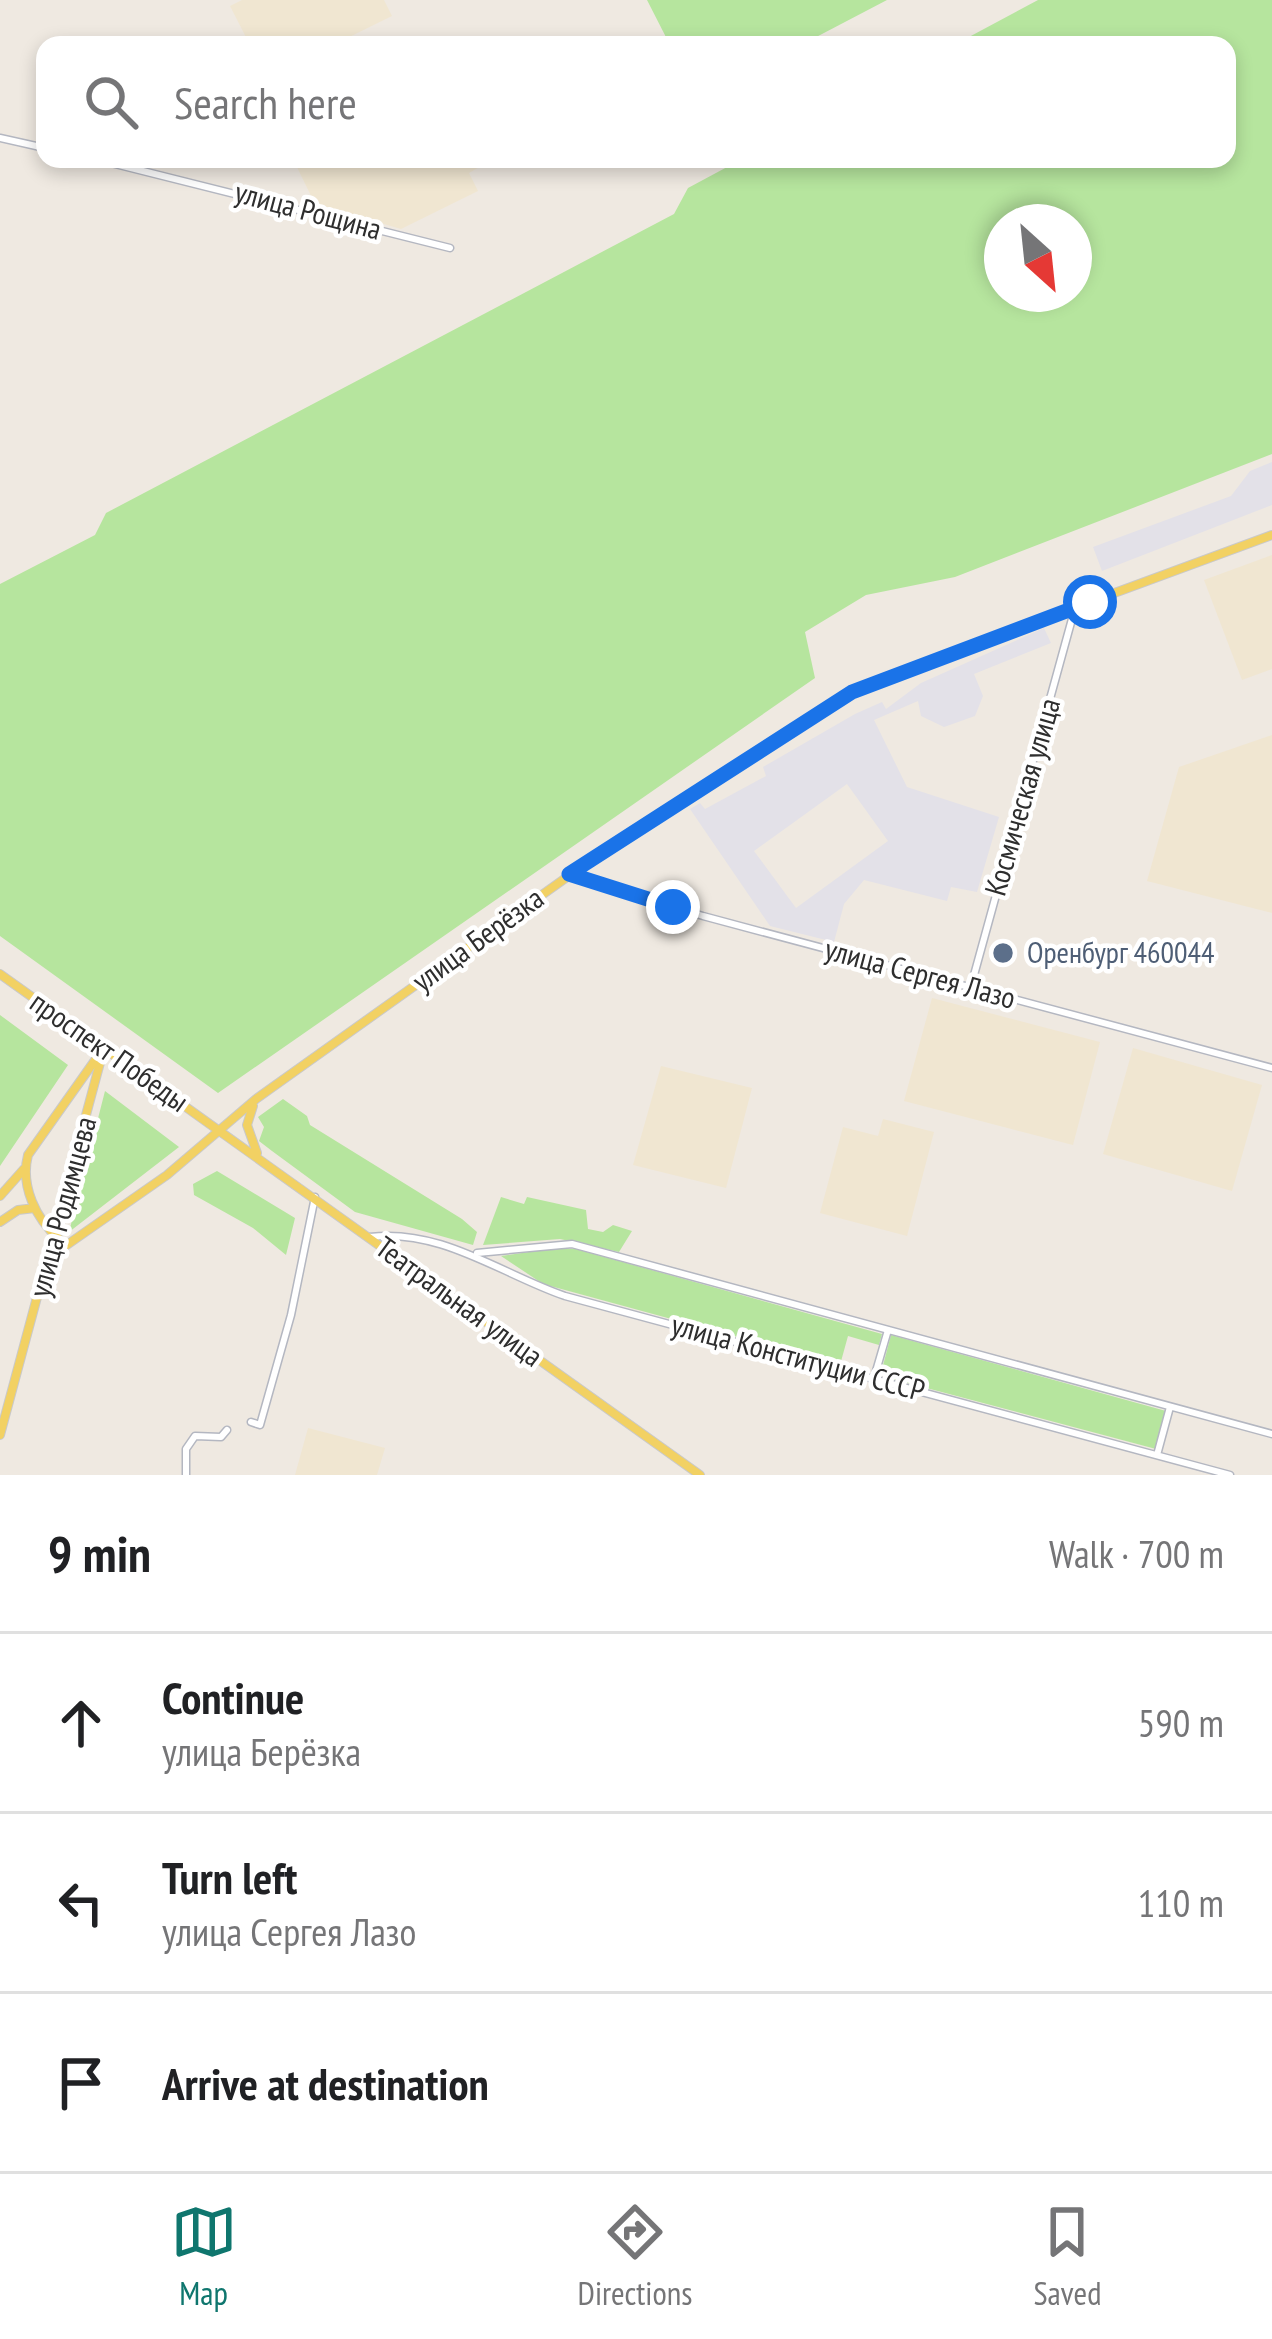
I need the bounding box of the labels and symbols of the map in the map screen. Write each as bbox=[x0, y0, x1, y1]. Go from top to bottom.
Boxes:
street label: улица Рощина bbox=[231, 171, 386, 248]
north arrow bbox=[984, 204, 1092, 312]
route start bbox=[1063, 575, 1117, 629]
street label: Космическая улица bbox=[975, 693, 1068, 900]
street label: улица Берёзка bbox=[404, 878, 551, 1000]
route end bbox=[646, 880, 700, 934]
street label: улица Сергея Лазо bbox=[821, 928, 1020, 1017]
place label: Оренбург 460044 bbox=[1027, 932, 1214, 971]
marker: Оренбург 460044 bbox=[990, 940, 1016, 966]
street label: проспект Победы bbox=[23, 982, 197, 1120]
street label: улица Родимцева bbox=[19, 1112, 104, 1301]
street label: Театральная улица bbox=[369, 1227, 551, 1375]
street label: улица Конституции СССР bbox=[667, 1304, 929, 1409]

